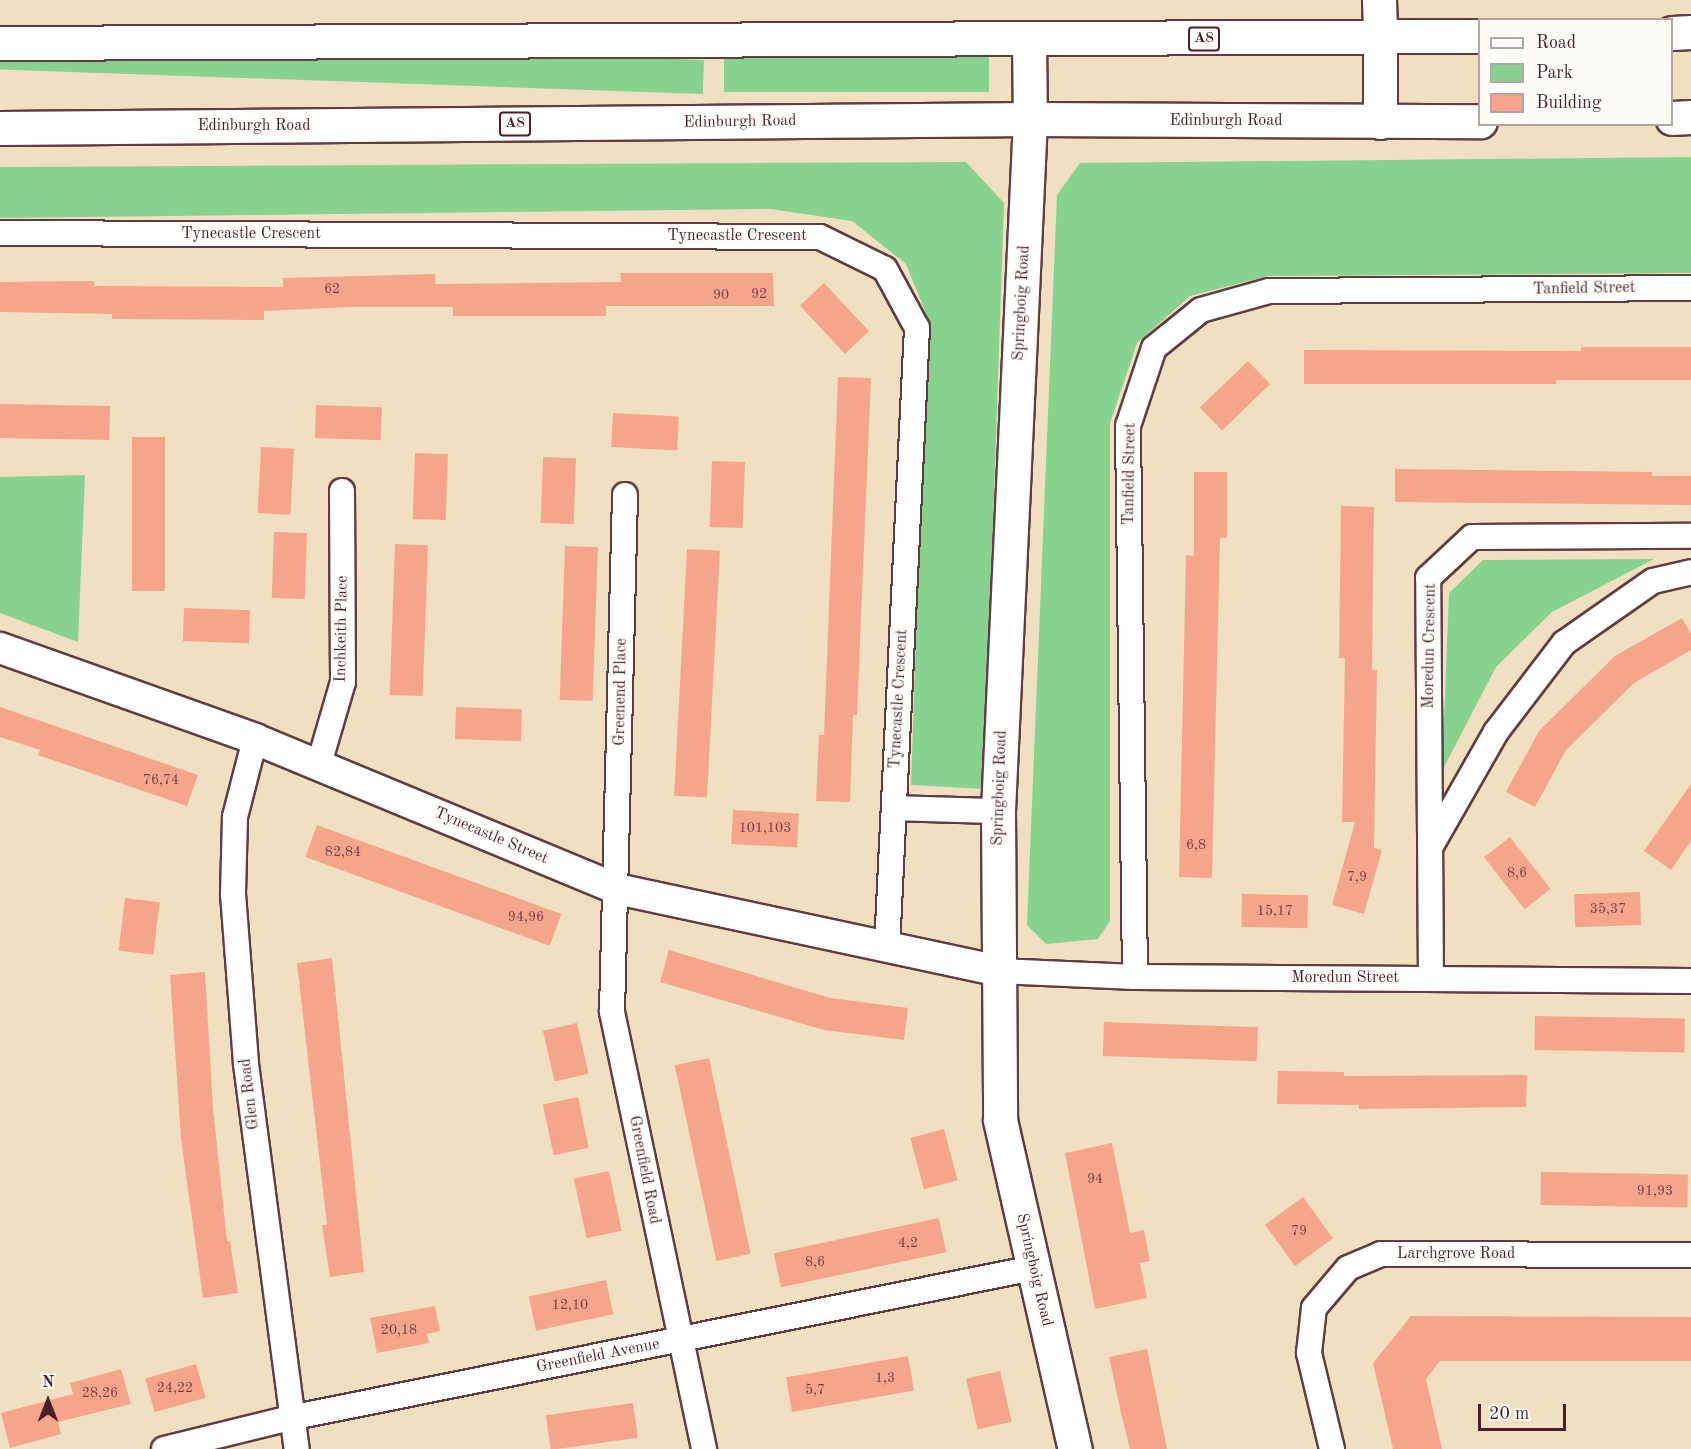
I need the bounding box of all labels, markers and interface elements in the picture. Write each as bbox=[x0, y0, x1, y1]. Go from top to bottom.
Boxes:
legend bbox=[1478, 18, 1673, 126]
road number: A8 bbox=[1188, 27, 1220, 51]
text: Road bbox=[1536, 34, 1576, 52]
text: Park bbox=[1536, 64, 1573, 82]
text: Building bbox=[1536, 94, 1601, 112]
street label: Edinburgh Road bbox=[683, 111, 797, 133]
street label: Edinburgh Road bbox=[1169, 111, 1283, 131]
road number: A8 bbox=[498, 112, 532, 136]
street label: Edinburgh Road bbox=[197, 116, 311, 136]
street label: Tynecastle Crescent bbox=[181, 224, 321, 244]
street label: Tynecastle Crescent bbox=[667, 226, 807, 246]
street label: Springboig Road bbox=[1009, 245, 1035, 361]
street label: Tanfield Street bbox=[1533, 279, 1635, 299]
house number: 62 bbox=[324, 281, 340, 297]
house number: 92 bbox=[751, 286, 767, 302]
house number: 90 bbox=[713, 287, 729, 303]
street label: Tanfield Street bbox=[1120, 423, 1140, 525]
street label: Inchkeith Place bbox=[331, 575, 353, 683]
street label: Moredun Crescent bbox=[1419, 583, 1441, 709]
street label: Tynecastle Crescent bbox=[886, 629, 912, 769]
street label: Greenend Place bbox=[610, 638, 632, 746]
street label: Springboig Road bbox=[988, 730, 1012, 846]
house number: 76,74 bbox=[143, 772, 179, 788]
street label: Tynecastle Street bbox=[431, 803, 551, 869]
house number: 101,103 bbox=[739, 820, 791, 836]
house number: 6,8 bbox=[1186, 837, 1206, 853]
house number: 82,84 bbox=[325, 844, 361, 860]
house number: 8,6 bbox=[1507, 865, 1527, 881]
house number: 7,9 bbox=[1347, 869, 1367, 885]
house number: 35,37 bbox=[1590, 901, 1626, 917]
house number: 15,17 bbox=[1257, 903, 1293, 919]
house number: 94,96 bbox=[508, 909, 544, 925]
street label: Moredun Street bbox=[1291, 968, 1399, 988]
street label: Glen Road bbox=[236, 1057, 264, 1131]
street label: Greenfield Road bbox=[624, 1114, 664, 1226]
house number: 94 bbox=[1087, 1171, 1103, 1187]
house number: 91,93 bbox=[1637, 1183, 1673, 1199]
street label: Springboig Road bbox=[1012, 1212, 1056, 1328]
house number: 79 bbox=[1291, 1223, 1307, 1239]
house number: 4,2 bbox=[898, 1235, 918, 1251]
street label: Larchgrove Road bbox=[1397, 1244, 1515, 1264]
house number: 8,6 bbox=[805, 1254, 825, 1270]
house number: 12,10 bbox=[552, 1297, 588, 1313]
house number: 20,18 bbox=[381, 1322, 417, 1338]
street label: Greenfield Avenue bbox=[535, 1335, 661, 1377]
house number: 1,3 bbox=[875, 1370, 895, 1386]
north arrow bbox=[18, 1371, 78, 1431]
text: N bbox=[42, 1375, 54, 1391]
house number: 24,22 bbox=[157, 1380, 193, 1396]
house number: 5,7 bbox=[805, 1382, 825, 1398]
house number: 28,26 bbox=[82, 1385, 118, 1401]
scale bar bbox=[1481, 1392, 1570, 1430]
text: 20 m bbox=[1489, 1405, 1529, 1423]

